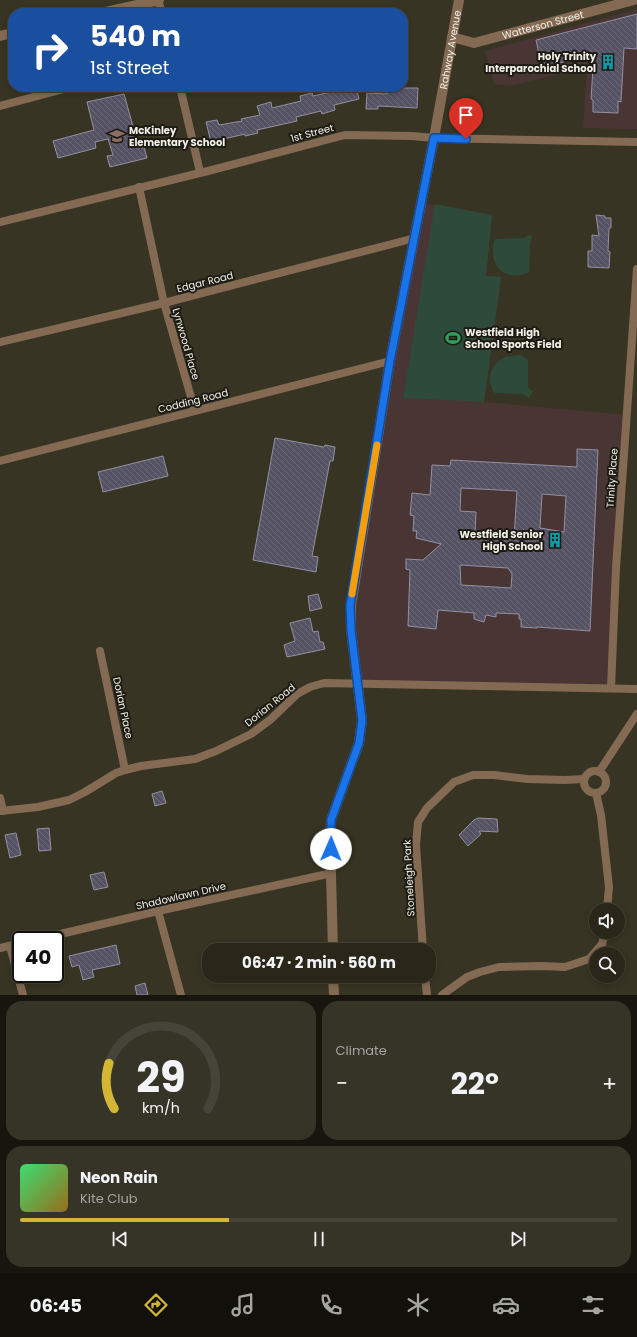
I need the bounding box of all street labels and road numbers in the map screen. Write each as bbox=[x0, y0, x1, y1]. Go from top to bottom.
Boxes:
street label: Watterson Street bbox=[500, 6, 585, 43]
street label: Rahway Avenue bbox=[435, 9, 465, 90]
street label: 1st Street bbox=[289, 120, 336, 146]
street label: Edgar Road bbox=[175, 268, 235, 296]
street label: Lynwood Place bbox=[169, 306, 203, 382]
street label: Codding Road bbox=[156, 385, 230, 417]
street label: Trinity Place bbox=[602, 448, 622, 508]
street label: Dorian Place bbox=[109, 676, 137, 740]
street label: Dorian Road bbox=[241, 680, 299, 730]
street label: Stoneleigh Park bbox=[399, 838, 419, 917]
street label: Shadowlawn Drive bbox=[135, 878, 227, 914]

